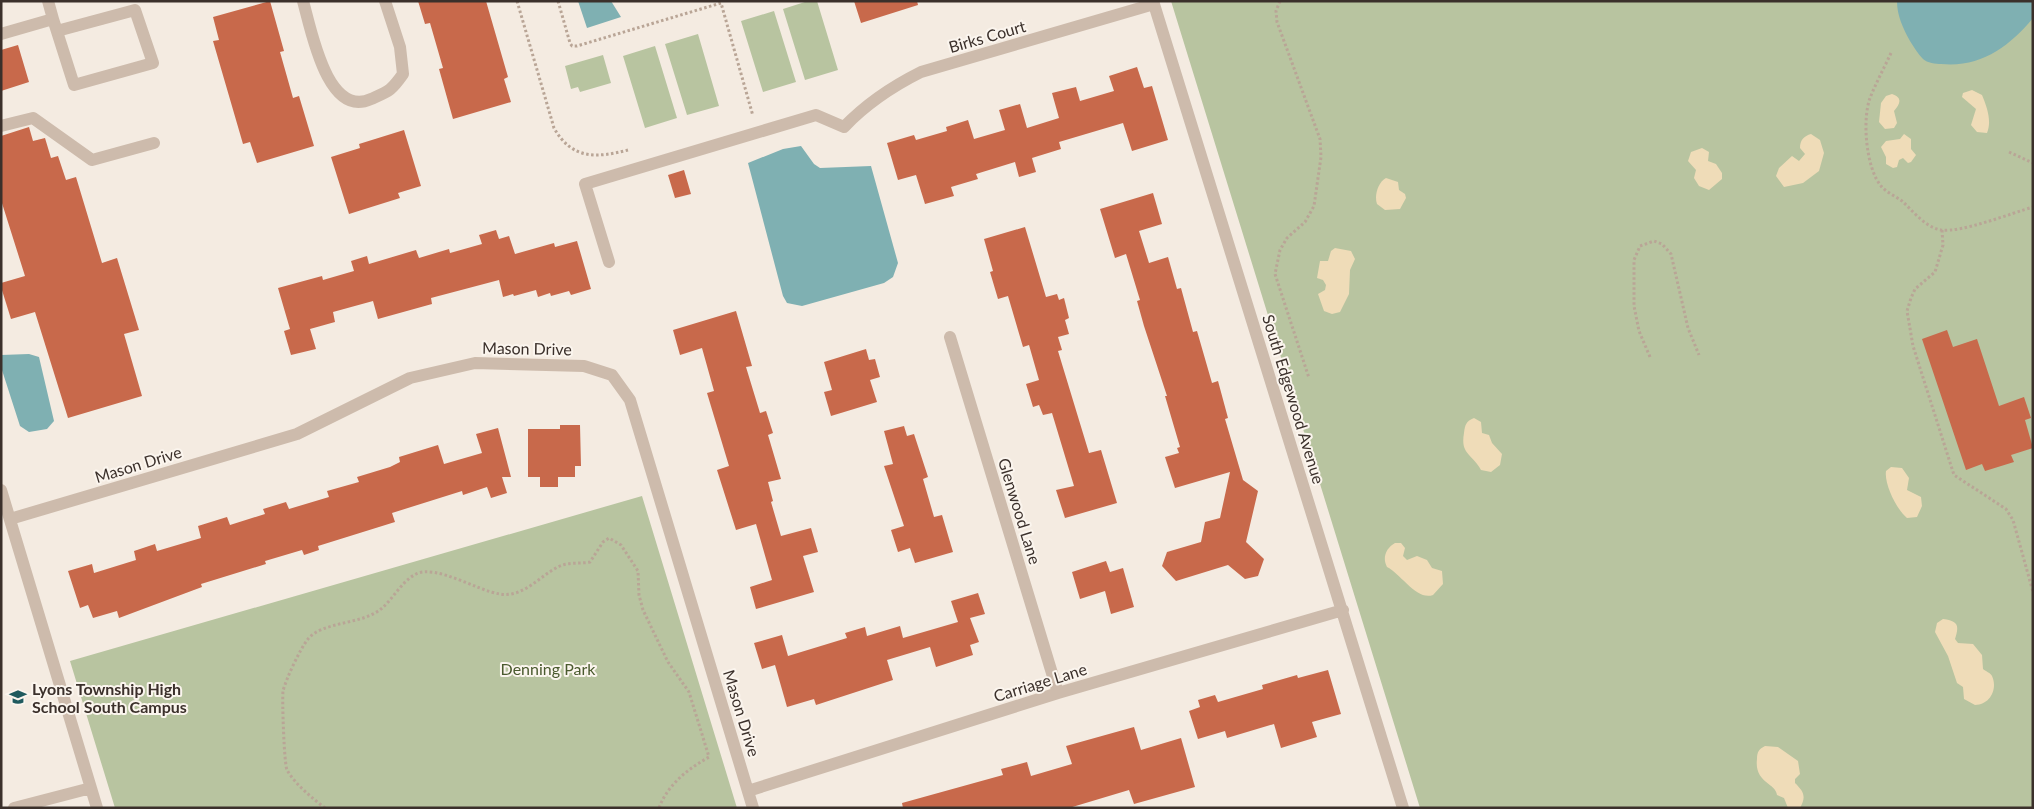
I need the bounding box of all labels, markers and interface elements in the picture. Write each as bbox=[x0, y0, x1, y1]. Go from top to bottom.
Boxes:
street label: Birks Court bbox=[946, 16, 1028, 56]
street label: South Edgewood Avenue bbox=[1259, 312, 1329, 486]
street label: Mason Drive bbox=[482, 338, 572, 358]
street label: Mason Drive bbox=[92, 442, 184, 486]
street label: Glenwood Lane bbox=[995, 456, 1045, 566]
park label: Denning Park bbox=[501, 659, 596, 678]
street label: Carriage Lane bbox=[991, 659, 1089, 705]
street label: Mason Drive bbox=[720, 667, 764, 759]
place label: Lyons Township High School South Campus bbox=[32, 679, 187, 716]
school or university icon: Lyons Township High School South Campus bbox=[8, 687, 28, 707]

